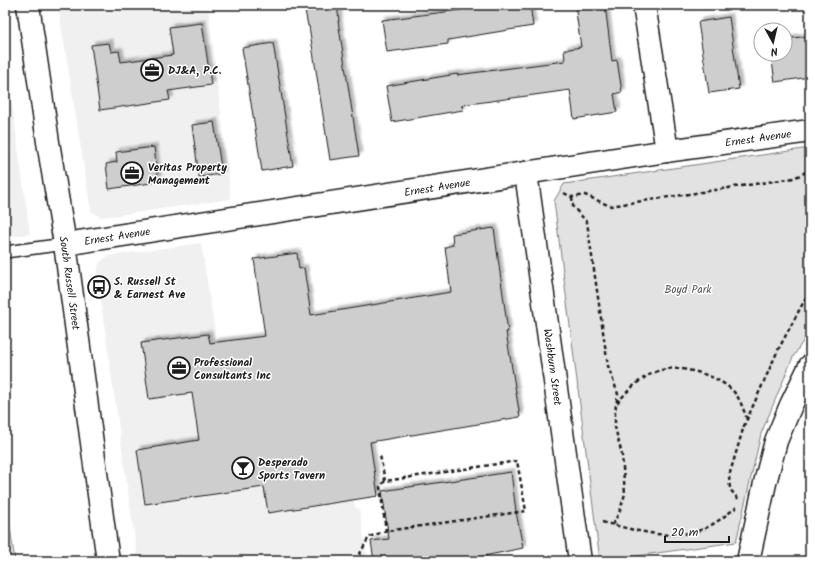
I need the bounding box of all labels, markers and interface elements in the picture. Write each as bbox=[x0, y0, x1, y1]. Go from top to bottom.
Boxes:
north arrow bbox=[753, 22, 793, 62]
text: N bbox=[770, 42, 779, 60]
office icon: DJ&A, P.C. bbox=[139, 57, 165, 83]
place label: DJ&A, P.C. bbox=[168, 62, 222, 80]
street label: Ernest Avenue bbox=[724, 125, 792, 153]
place label: Veritas Property Management bbox=[148, 159, 227, 190]
office icon: Veritas Property Management bbox=[119, 160, 145, 186]
street label: Ernest Avenue bbox=[403, 174, 472, 202]
street label: Ernest Avenue bbox=[83, 223, 152, 251]
street label: South Russell Street bbox=[54, 235, 85, 332]
place label: S. Russell St & Earnest Ave bbox=[114, 273, 186, 304]
bus stop icon: S. Russell St & Earnest Ave bbox=[86, 274, 112, 300]
park label: Boyd Park bbox=[665, 281, 712, 299]
street label: Washburn Street bbox=[538, 328, 566, 407]
place label: Professional Consultants Inc bbox=[194, 354, 271, 385]
office icon: Professional Consultants Inc bbox=[166, 355, 192, 381]
place label: Desperado Sports Tavern bbox=[258, 454, 325, 485]
bar icon: Desperado Sports Tavern bbox=[230, 455, 256, 481]
scale bar bbox=[665, 518, 729, 544]
text: 20 m bbox=[671, 523, 699, 542]

